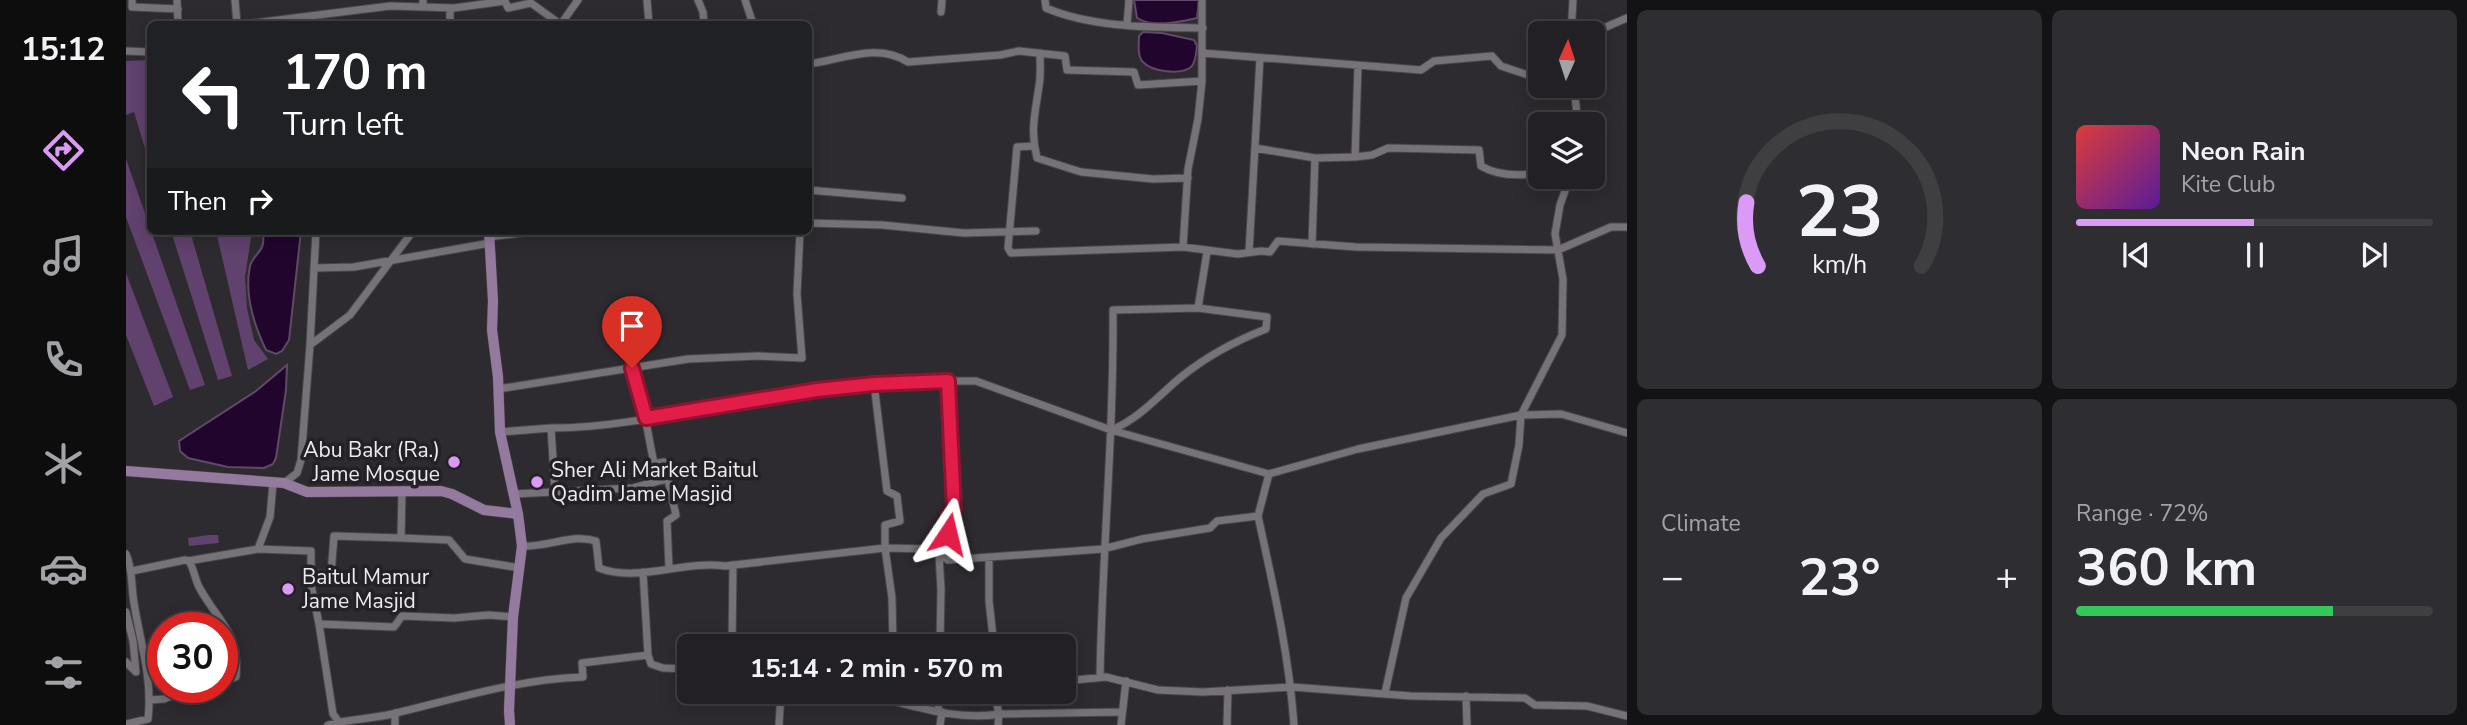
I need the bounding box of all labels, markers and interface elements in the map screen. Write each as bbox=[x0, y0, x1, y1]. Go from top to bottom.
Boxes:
north arrow bbox=[1528, 21, 1605, 98]
map controls bbox=[1528, 21, 1605, 189]
text: 15:12 bbox=[21, 28, 105, 71]
text: 170 m bbox=[283, 39, 427, 106]
icon: left bbox=[168, 49, 259, 140]
text: Turn left bbox=[283, 103, 403, 146]
button: layers bbox=[1528, 112, 1605, 189]
icon: directions bbox=[39, 126, 88, 175]
text: Neon Rain bbox=[2181, 134, 2306, 169]
text: 23 bbox=[1796, 162, 1883, 262]
text: Kite Club bbox=[2181, 169, 2275, 200]
icon: right bbox=[241, 182, 279, 220]
text: Then bbox=[168, 184, 227, 219]
icon: music bbox=[39, 231, 88, 280]
icon: previous bbox=[2117, 236, 2155, 274]
icon: pause bbox=[2236, 236, 2274, 274]
icon: next bbox=[2355, 236, 2393, 274]
text: km/h bbox=[1812, 248, 1867, 282]
pin bbox=[602, 296, 662, 368]
icon: arrive bbox=[613, 307, 651, 345]
icon: phone bbox=[39, 335, 88, 384]
place label: Abu Bakr (Ra.) Jame Mosque bbox=[303, 436, 440, 488]
icon: climate bbox=[39, 439, 88, 488]
marker: Abu Bakr (Ra.) Jame Mosque bbox=[446, 454, 462, 470]
place label: Sher Ali Market Baitul Qadim Jame Masjid bbox=[551, 456, 759, 508]
marker: Sher Ali Market Baitul Qadim Jame Masjid bbox=[529, 474, 545, 490]
position arrow bbox=[911, 497, 985, 571]
text: Range · 72% bbox=[2076, 498, 2208, 529]
text: Climate bbox=[1661, 508, 1741, 539]
text: 360 km bbox=[2076, 532, 2257, 603]
text: 23° bbox=[1798, 542, 1881, 613]
icon: car bbox=[39, 544, 88, 593]
text: − bbox=[1661, 552, 1684, 603]
text: + bbox=[1995, 552, 2018, 603]
place label: Baitul Mamur Jame Masjid bbox=[301, 563, 430, 615]
marker: Baitul Mamur Jame Masjid bbox=[280, 581, 296, 597]
speed limit sign: 30 bbox=[147, 612, 238, 703]
icon: filters bbox=[39, 648, 88, 697]
text: 15:14 · 2 min · 570 m bbox=[750, 651, 1003, 686]

